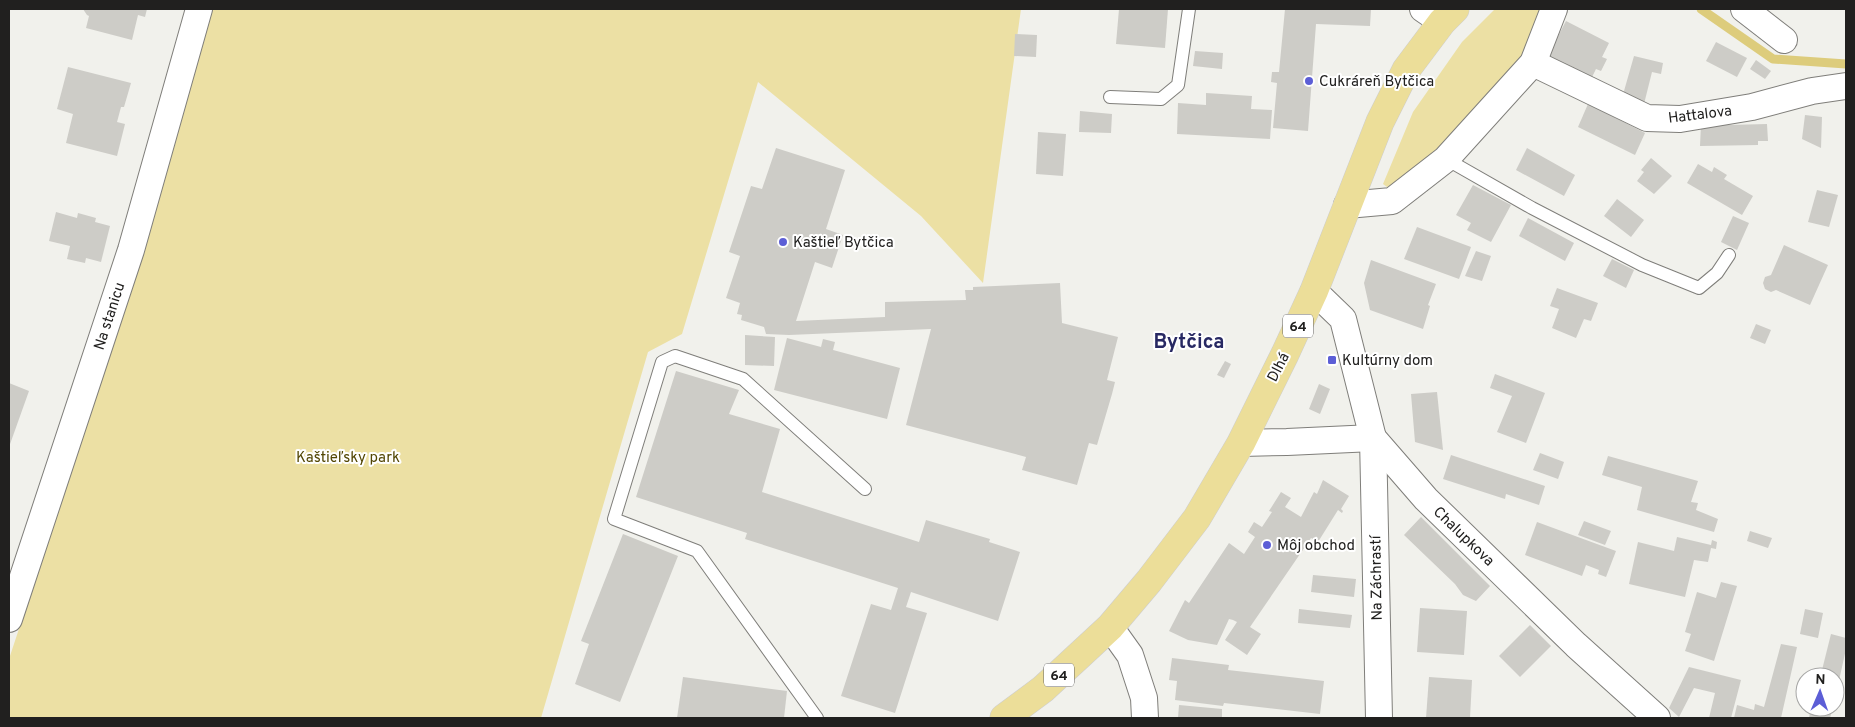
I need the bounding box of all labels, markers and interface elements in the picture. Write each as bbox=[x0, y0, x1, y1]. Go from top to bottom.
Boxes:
place label: Cukráreň Bytčica bbox=[1319, 73, 1434, 92]
marker: Cukráreň Bytčica bbox=[1303, 75, 1315, 87]
street label: Hattalova bbox=[1667, 102, 1733, 129]
place label: Kaštieľ Bytčica bbox=[793, 234, 894, 253]
marker: Kaštieľ Bytčica bbox=[777, 236, 789, 248]
street label: Na stanicu bbox=[91, 280, 130, 353]
road number: 64 bbox=[1283, 314, 1313, 338]
district label: Bytčica bbox=[1153, 330, 1225, 356]
street label: Dlhá bbox=[1264, 350, 1295, 386]
place label: Kultúrny dom bbox=[1342, 352, 1433, 371]
marker: Kultúrny dom bbox=[1326, 354, 1338, 366]
park label: Kaštieľsky park bbox=[296, 449, 400, 468]
street label: Chalupkova bbox=[1428, 503, 1498, 571]
street label: Na Záchrastí bbox=[1367, 534, 1388, 621]
place label: Môj obchod bbox=[1277, 537, 1355, 556]
marker: Môj obchod bbox=[1261, 539, 1273, 551]
road number: 64 bbox=[1044, 664, 1074, 686]
north arrow bbox=[1795, 667, 1845, 717]
text: N bbox=[1815, 672, 1826, 689]

